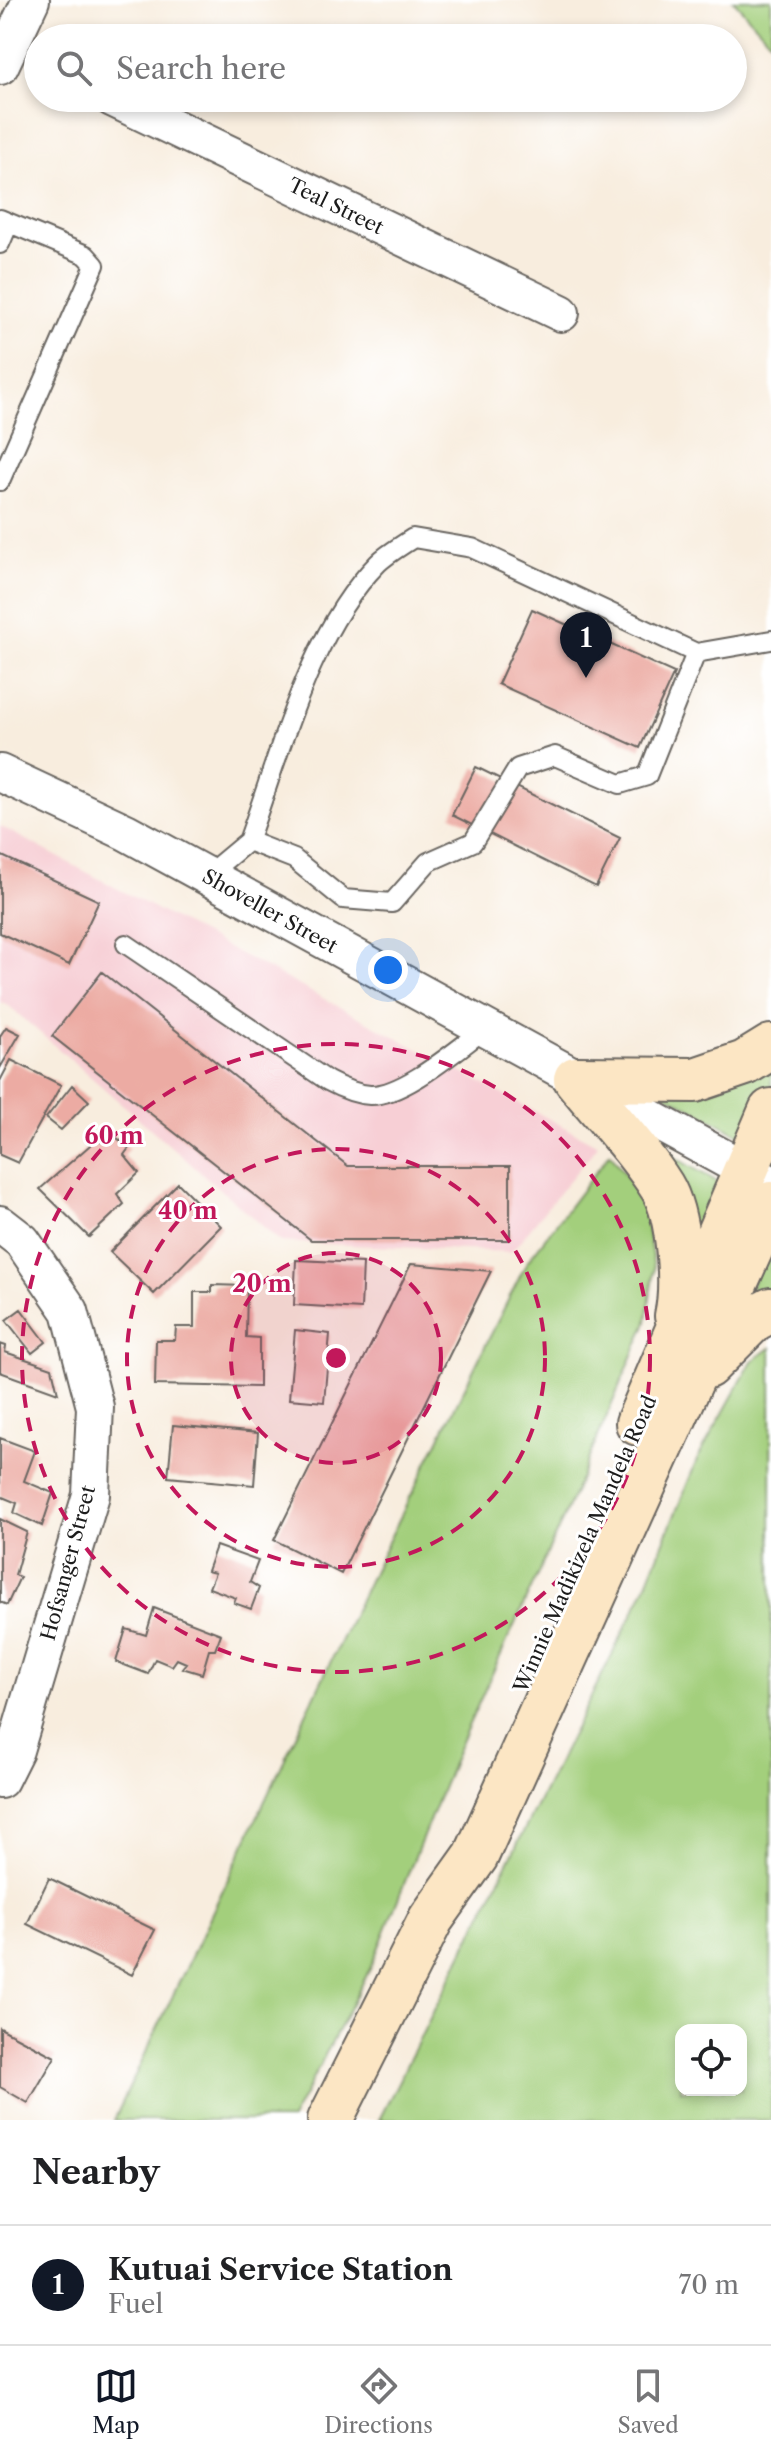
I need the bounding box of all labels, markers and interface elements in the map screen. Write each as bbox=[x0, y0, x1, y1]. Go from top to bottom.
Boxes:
search box bbox=[24, 24, 747, 112]
icon: search bbox=[52, 46, 96, 90]
text: Search here bbox=[116, 50, 286, 87]
street label: Teal Street bbox=[285, 173, 387, 239]
pin: 1 bbox=[560, 612, 612, 678]
street label: Shoveller Street bbox=[198, 864, 342, 958]
your location bbox=[368, 950, 408, 990]
text: 60 m bbox=[84, 1121, 144, 1150]
text: 40 m bbox=[158, 1196, 218, 1225]
text: 20 m bbox=[232, 1269, 292, 1298]
centre of rings bbox=[322, 1344, 350, 1372]
street label: Winnie Madikizela Mandela Road bbox=[508, 1392, 662, 1697]
street label: Hofsanger Street bbox=[36, 1483, 100, 1643]
map controls bbox=[675, 2024, 747, 2096]
button: locate bbox=[675, 2024, 747, 2096]
text: Nearby bbox=[32, 2151, 160, 2193]
text: Kutuai Service Station bbox=[108, 2251, 453, 2288]
text: 1 bbox=[52, 2269, 64, 2301]
text: 70 m bbox=[679, 2269, 739, 2301]
text: Fuel bbox=[108, 2288, 163, 2320]
tab: Map bbox=[92, 2364, 140, 2439]
tab: Directions bbox=[324, 2364, 433, 2439]
tab: Saved bbox=[618, 2364, 679, 2439]

